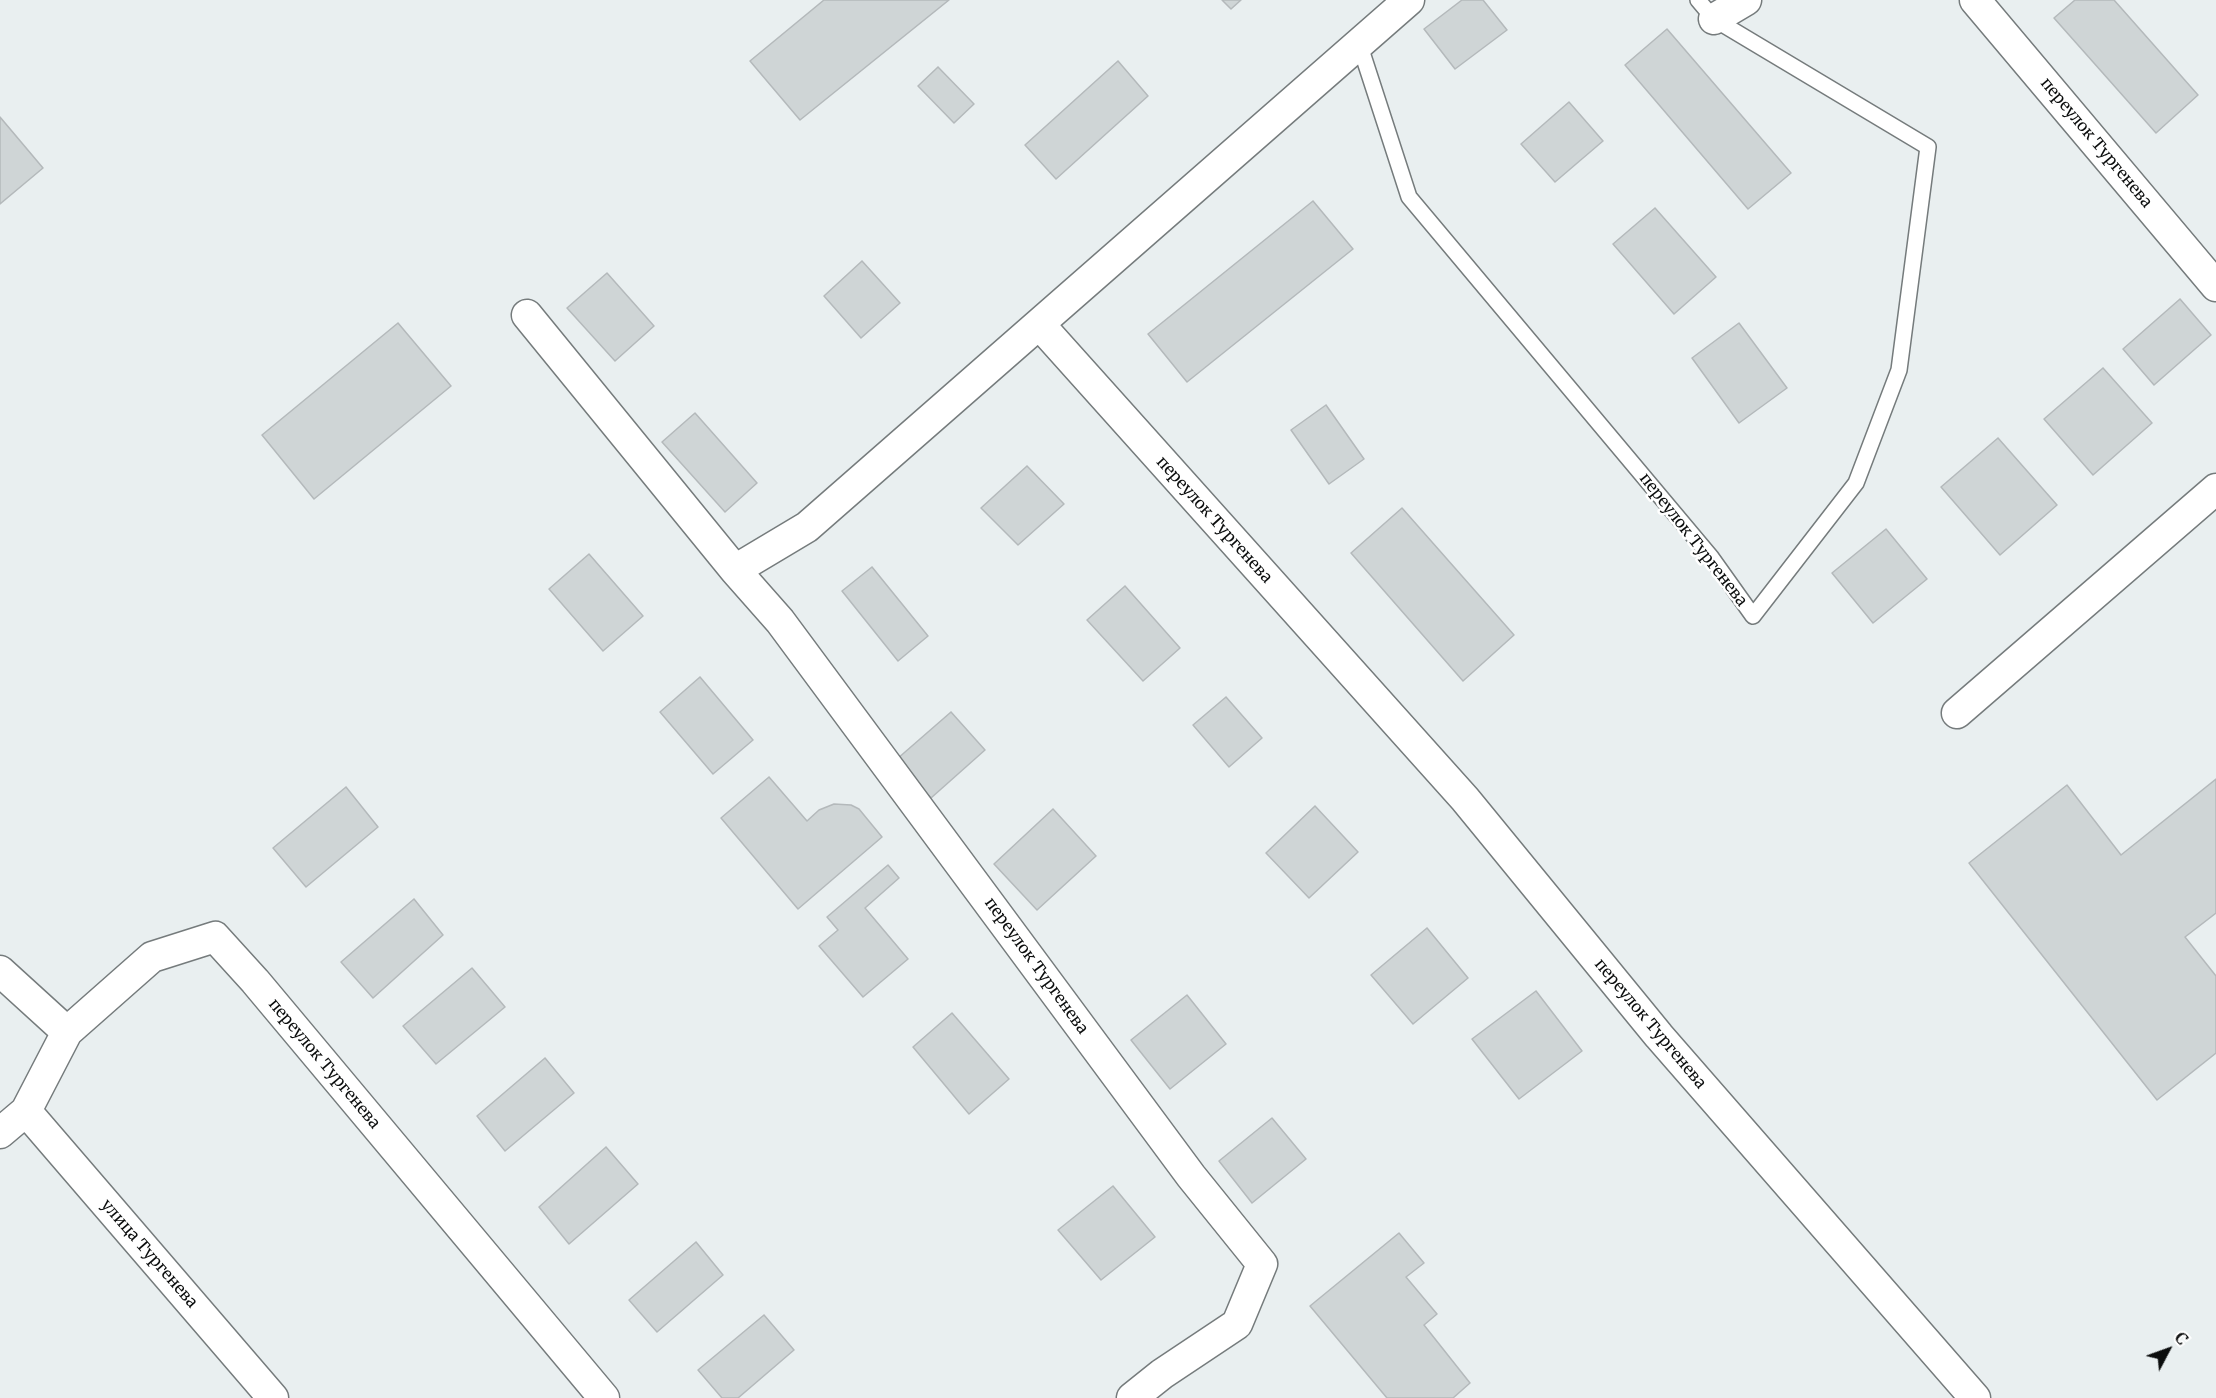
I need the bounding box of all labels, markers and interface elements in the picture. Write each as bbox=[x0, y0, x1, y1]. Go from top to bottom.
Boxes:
street label: переулок Тургенева bbox=[2036, 74, 2156, 212]
street label: переулок Тургенева bbox=[1152, 453, 1276, 587]
street label: переулок Тургенева bbox=[1635, 470, 1751, 610]
street label: переулок Тургенева bbox=[980, 894, 1092, 1038]
street label: переулок Тургенева bbox=[1590, 955, 1710, 1093]
street label: переулок Тургенева bbox=[264, 995, 384, 1133]
street label: улица Тургенева bbox=[97, 1196, 201, 1312]
north arrow bbox=[2138, 1320, 2198, 1380]
text: С bbox=[2171, 1328, 2193, 1349]

